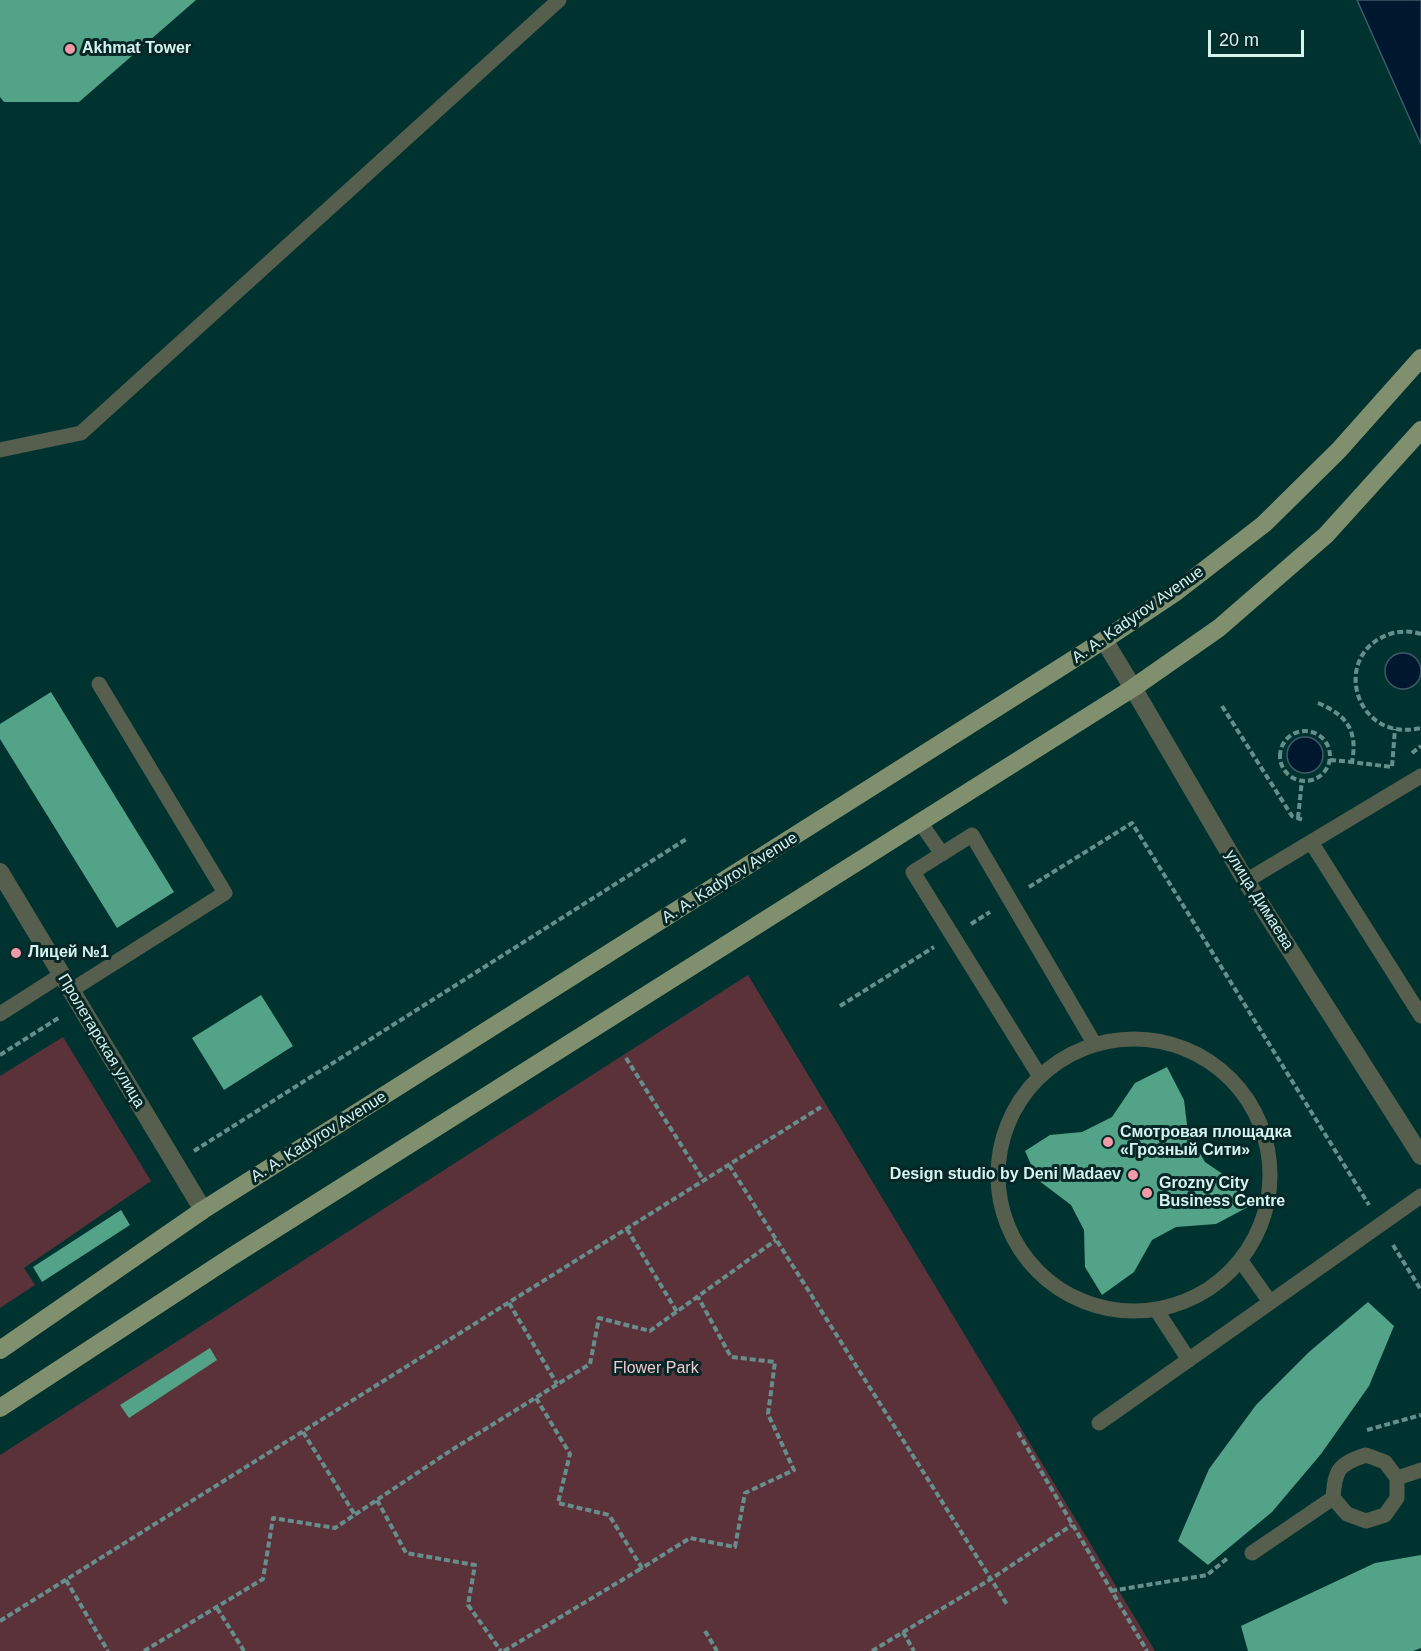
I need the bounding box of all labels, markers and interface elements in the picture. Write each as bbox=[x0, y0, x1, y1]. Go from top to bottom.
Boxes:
scale bar bbox=[1211, 18, 1307, 56]
text: 20 m bbox=[1219, 30, 1259, 50]
place label: Akhmat Tower bbox=[82, 39, 191, 59]
marker: Akhmat Tower bbox=[63, 42, 77, 56]
street label: A. A. Kadyrov Avenue bbox=[1069, 562, 1207, 668]
street label: A. A. Kadyrov Avenue bbox=[659, 828, 801, 928]
street label: улица Димаева bbox=[1221, 846, 1297, 954]
place label: Лицей №1 bbox=[28, 943, 109, 963]
marker: Лицей №1 bbox=[9, 946, 23, 960]
street label: Пролетарская улица bbox=[53, 971, 149, 1111]
street label: A. A. Kadyrov Avenue bbox=[248, 1087, 390, 1187]
place label: Смотровая площадка «Грозный Сити» bbox=[1120, 1123, 1291, 1161]
marker: Смотровая площадка «Грозный Сити» bbox=[1101, 1135, 1115, 1149]
place label: Design studio by Deni Madaev bbox=[890, 1165, 1121, 1185]
marker: Design studio by Deni Madaev bbox=[1126, 1168, 1140, 1182]
place label: Grozny City Business Centre bbox=[1159, 1174, 1285, 1212]
marker: Grozny City Business Centre bbox=[1140, 1186, 1154, 1200]
park label: Flower Park bbox=[613, 1359, 699, 1379]

